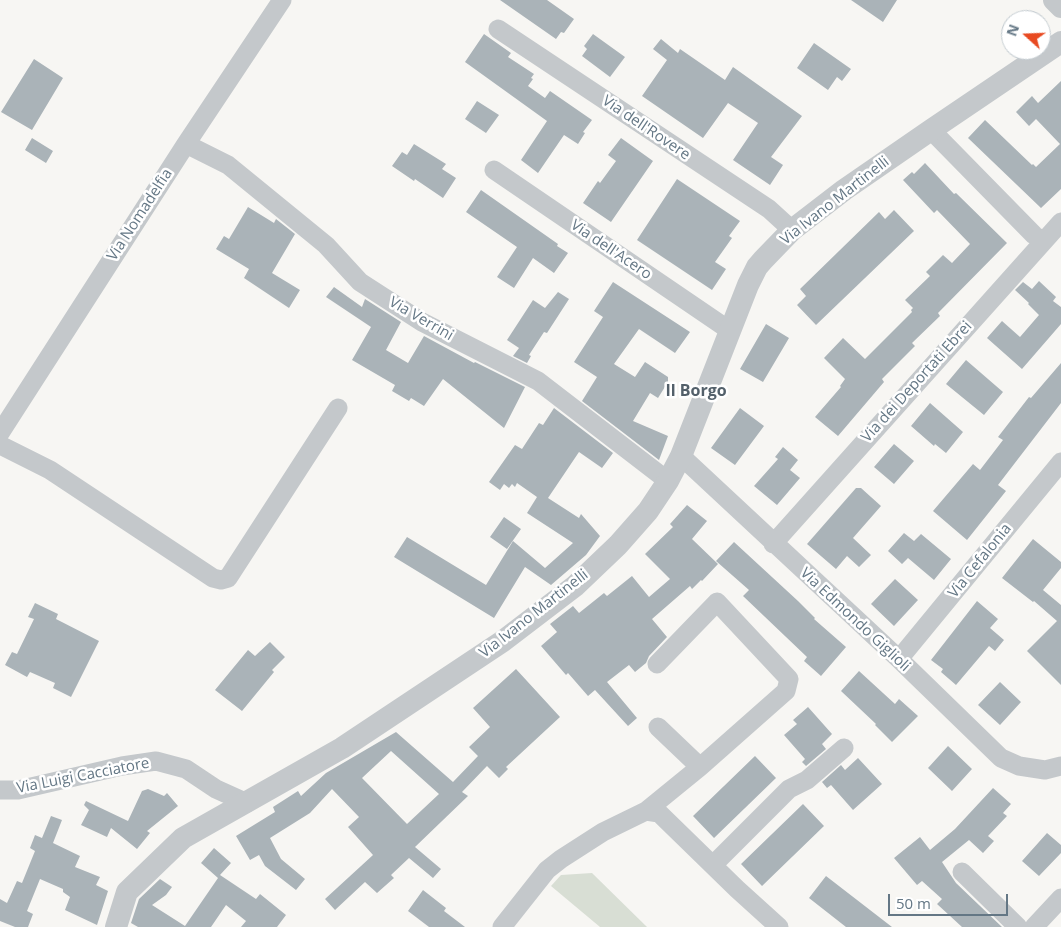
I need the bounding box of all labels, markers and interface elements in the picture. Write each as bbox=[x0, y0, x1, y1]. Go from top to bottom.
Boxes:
north arrow bbox=[1001, 10, 1051, 60]
text: N bbox=[1001, 21, 1023, 39]
street label: Via dell'Rovere bbox=[599, 92, 693, 164]
street label: Via Ivano Martinelli bbox=[777, 153, 893, 249]
street label: Via Nomadelfia bbox=[104, 166, 176, 264]
street label: Via dell'Acero bbox=[567, 216, 655, 284]
street label: Via Verrini bbox=[386, 293, 456, 345]
street label: Via dei Deportati Ebrei bbox=[858, 318, 976, 446]
district label: Il Borgo bbox=[665, 381, 727, 401]
street label: Via Cefalonia bbox=[945, 520, 1015, 602]
street label: Via Edmondo Giglioli bbox=[796, 564, 914, 676]
street label: Via Ivano Martinelli bbox=[476, 566, 592, 662]
street label: Via Luigi Cacciatore bbox=[15, 754, 151, 798]
scale bar bbox=[891, 884, 1011, 916]
text: 50 m bbox=[896, 893, 931, 913]

